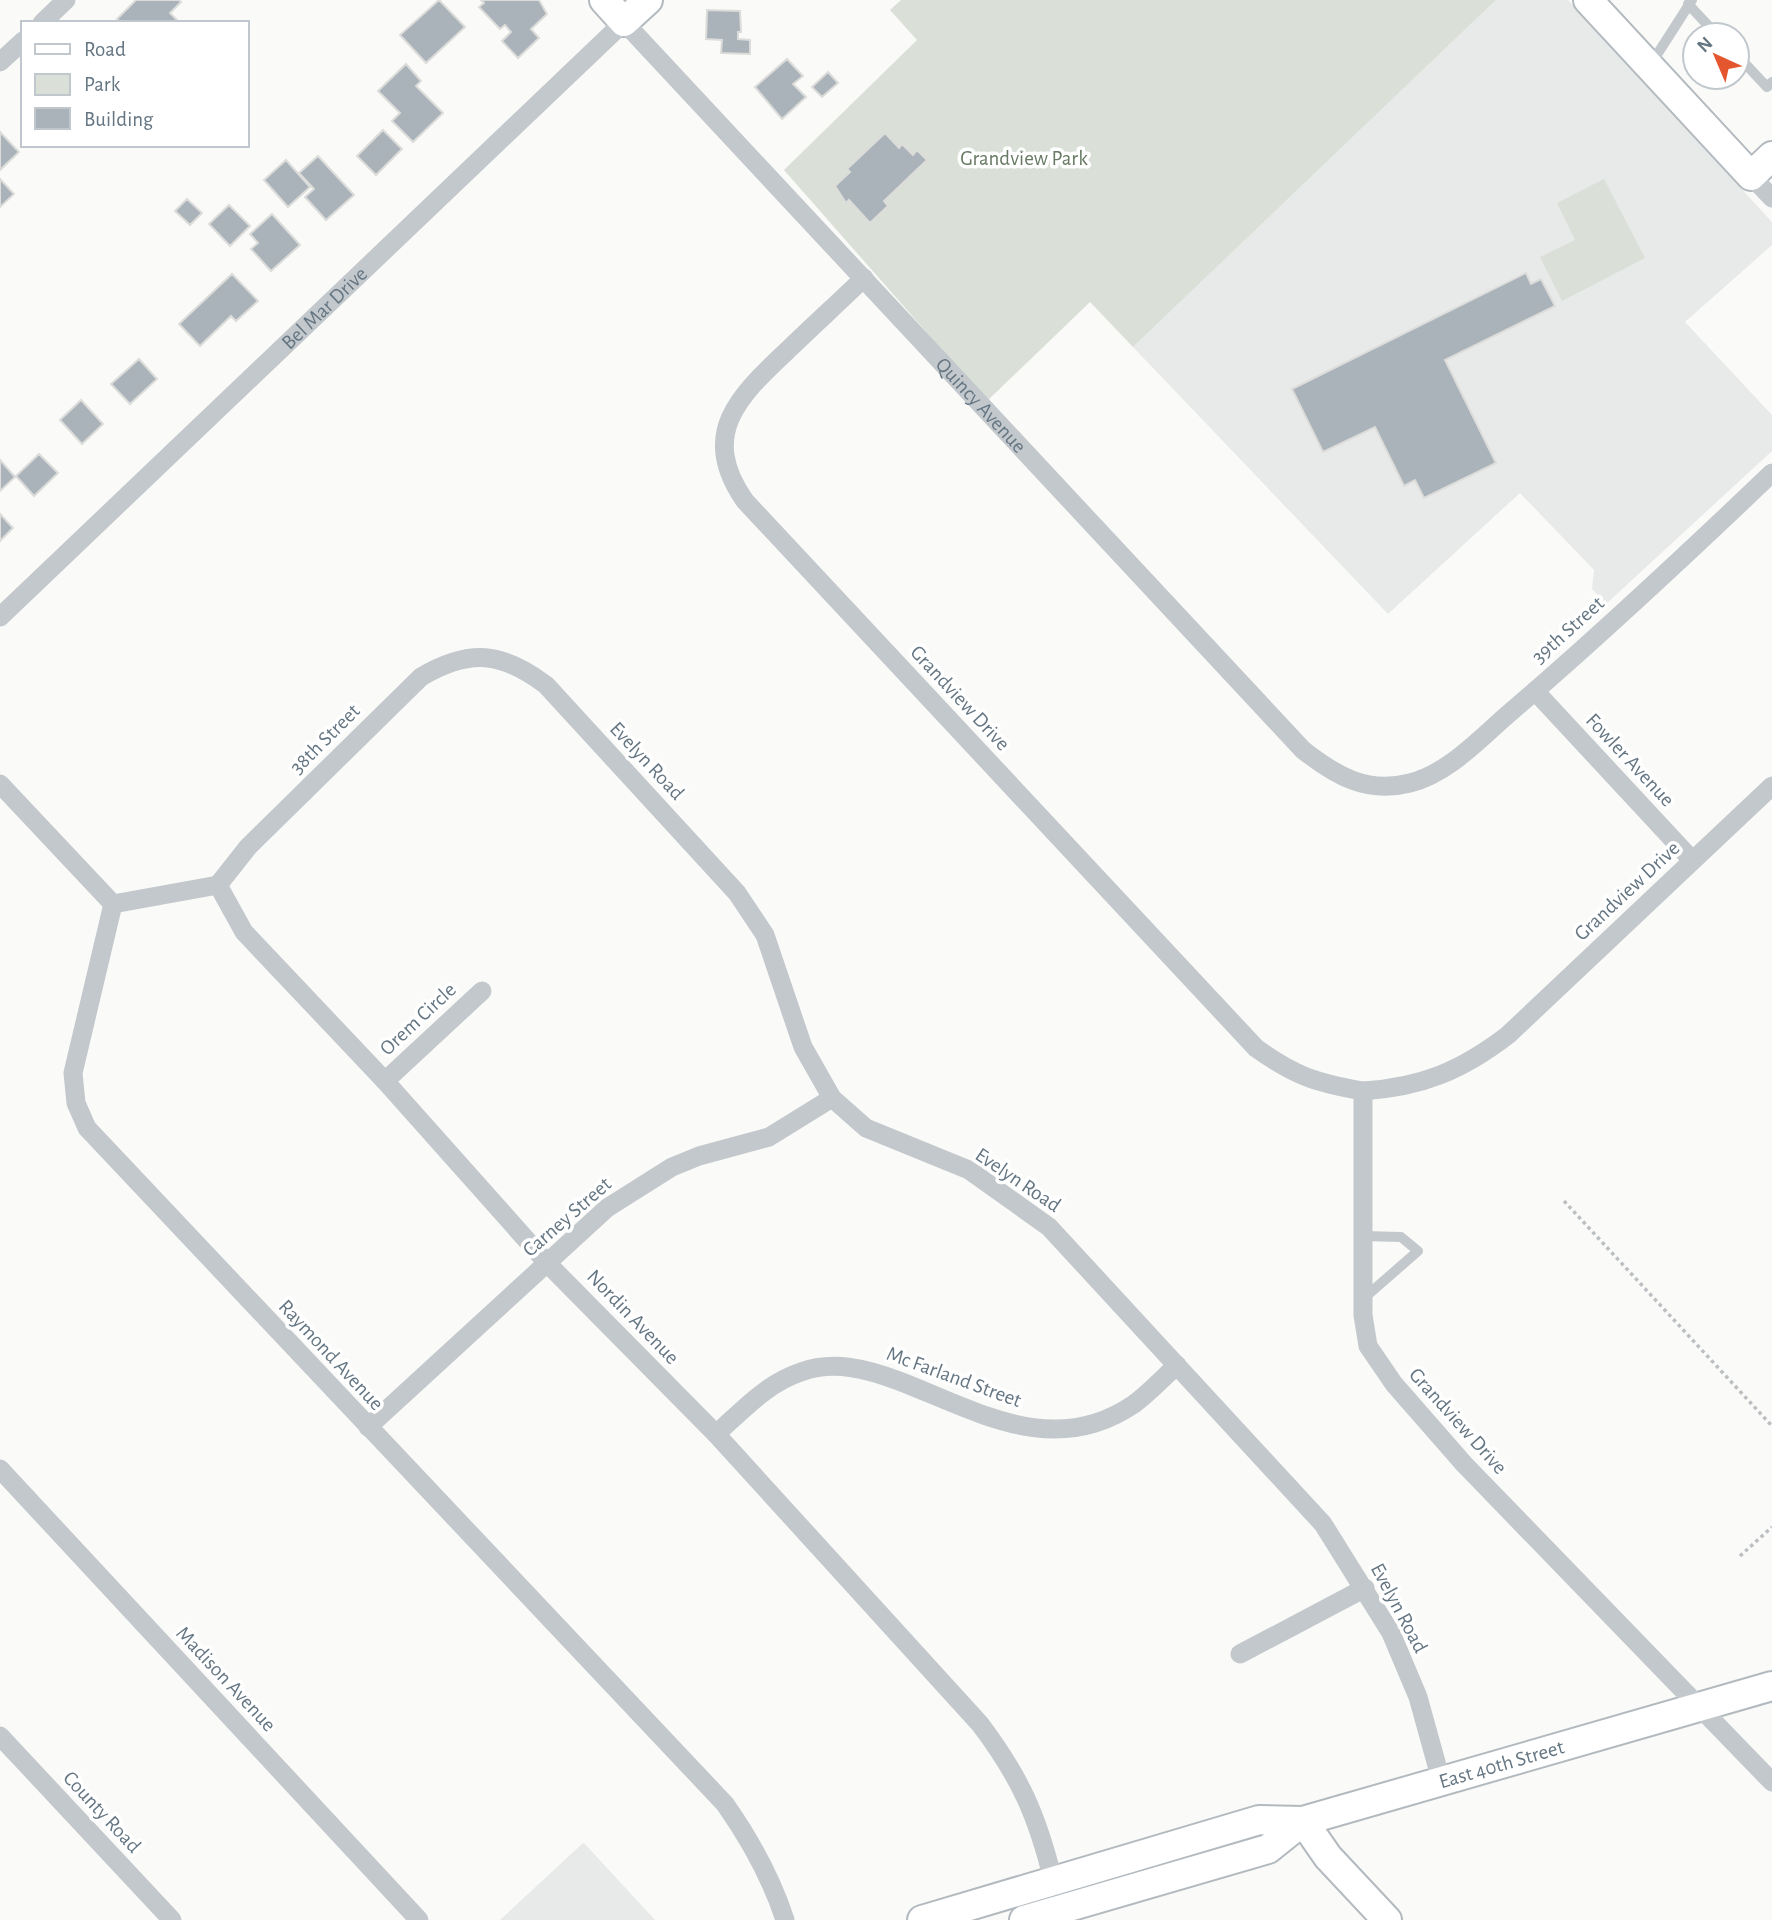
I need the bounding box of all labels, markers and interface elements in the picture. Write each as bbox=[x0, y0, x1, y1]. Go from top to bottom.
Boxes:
legend bbox=[21, 21, 248, 147]
north arrow bbox=[1681, 21, 1751, 91]
text: N bbox=[1694, 33, 1717, 56]
text: Road bbox=[84, 39, 126, 60]
text: Park bbox=[84, 74, 121, 95]
text: Building bbox=[84, 109, 154, 130]
park label: Grandview Park bbox=[960, 148, 1088, 169]
street label: Bel Mar Drive bbox=[277, 263, 371, 353]
street label: Quincy Avenue bbox=[932, 353, 1031, 457]
street label: 39th Street bbox=[1528, 592, 1608, 668]
street label: Grandview Drive bbox=[906, 642, 1014, 754]
street label: 38th Street bbox=[286, 700, 364, 778]
street label: Fowler Avenue bbox=[1582, 709, 1678, 811]
street label: Evelyn Road bbox=[606, 718, 688, 804]
street label: Grandview Drive bbox=[1571, 837, 1683, 945]
street label: Orem Circle bbox=[376, 979, 460, 1059]
street label: Evelyn Road bbox=[972, 1144, 1065, 1216]
street label: Carney Street bbox=[519, 1173, 615, 1261]
street label: Nordin Avenue bbox=[583, 1266, 683, 1368]
street label: Raymond Avenue bbox=[275, 1296, 387, 1414]
street label: Mc Farland Street bbox=[884, 1343, 1024, 1411]
street label: Grandview Drive bbox=[1405, 1364, 1511, 1478]
street label: Evelyn Road bbox=[1367, 1560, 1431, 1656]
street label: Madison Avenue bbox=[172, 1622, 280, 1736]
street label: East 40th Street bbox=[1436, 1736, 1567, 1792]
street label: County Road bbox=[59, 1767, 145, 1857]

